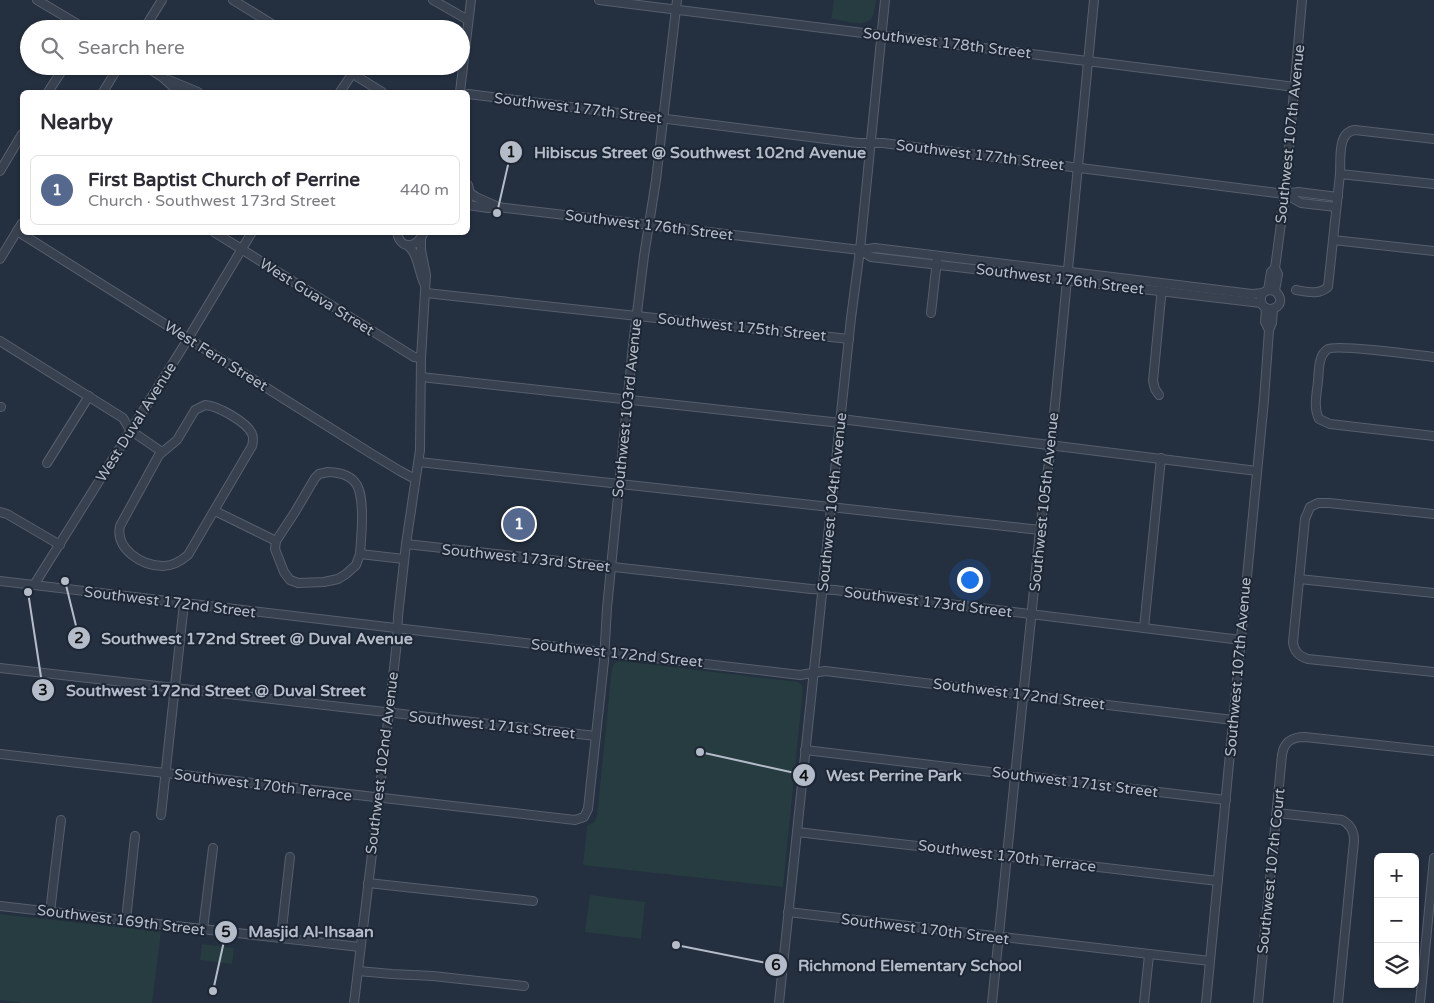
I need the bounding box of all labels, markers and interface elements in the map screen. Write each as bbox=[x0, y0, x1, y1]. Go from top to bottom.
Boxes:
search box bbox=[20, 20, 470, 75]
street label: Southwest 178th Street bbox=[862, 24, 1032, 62]
icon: search bbox=[38, 34, 66, 62]
text: Search here bbox=[78, 37, 185, 59]
street label: Southwest 107th Avenue bbox=[1272, 44, 1308, 224]
street label: Southwest 177th Street bbox=[493, 89, 663, 127]
text: Nearby bbox=[40, 110, 113, 135]
street label: Southwest 177th Street bbox=[895, 136, 1065, 174]
callout: Hibiscus Street @ Southwest 102nd Avenue bbox=[499, 137, 876, 168]
text: 1 bbox=[506, 143, 516, 161]
text: Hibiscus Street @ Southwest 102nd Avenue bbox=[534, 143, 866, 163]
text: First Baptist Church of Perrine bbox=[88, 169, 360, 191]
text: 1 bbox=[52, 180, 62, 200]
text: 440 m bbox=[400, 180, 449, 200]
text: Church · Southwest 173rd Street bbox=[88, 191, 336, 211]
street label: Southwest 176th Street bbox=[564, 206, 734, 244]
street label: West Guava Street bbox=[256, 254, 378, 340]
street label: Southwest 176th Street bbox=[975, 260, 1145, 298]
street label: Southwest 175th Street bbox=[657, 309, 827, 345]
street label: West Fern Street bbox=[161, 317, 271, 395]
street label: Southwest 103rd Avenue bbox=[609, 318, 645, 498]
street label: West Duval Avenue bbox=[92, 359, 180, 485]
street label: Southwest 104th Avenue bbox=[814, 412, 850, 592]
street label: Southwest 105th Avenue bbox=[1026, 412, 1062, 592]
pin: 1 bbox=[503, 505, 535, 543]
street label: Southwest 173rd Street bbox=[441, 540, 611, 576]
your location bbox=[957, 567, 983, 593]
street label: Southwest 107th Avenue bbox=[1221, 577, 1255, 757]
street label: Southwest 172nd Street bbox=[83, 583, 257, 621]
street label: Southwest 173rd Street bbox=[843, 583, 1013, 621]
callout: Southwest 172nd Street @ Duval Avenue bbox=[66, 623, 423, 654]
text: 2 bbox=[74, 629, 84, 647]
text: Southwest 172nd Street @ Duval Avenue bbox=[101, 629, 413, 649]
street label: Southwest 172nd Street bbox=[530, 635, 704, 671]
street label: Southwest 102nd Avenue bbox=[362, 671, 402, 855]
callout: Southwest 172nd Street @ Duval Street bbox=[31, 674, 376, 705]
street label: Southwest 172nd Street bbox=[932, 675, 1106, 713]
text: 3 bbox=[38, 681, 48, 699]
text: Southwest 172nd Street @ Duval Street bbox=[66, 681, 367, 701]
street label: Southwest 171st Street bbox=[408, 707, 576, 743]
callout: West Perrine Park bbox=[792, 760, 972, 791]
street label: Southwest 171st Street bbox=[991, 763, 1159, 801]
street label: Southwest 170th Terrace bbox=[173, 765, 353, 805]
text: West Perrine Park bbox=[826, 766, 962, 786]
text: 4 bbox=[799, 767, 809, 785]
street label: Southwest 107th Court bbox=[1253, 787, 1289, 955]
street label: Southwest 170th Terrace bbox=[917, 836, 1097, 876]
map controls bbox=[1374, 853, 1419, 988]
button: + bbox=[1374, 853, 1419, 898]
button: − bbox=[1374, 898, 1419, 943]
street label: Southwest 169th Street bbox=[36, 901, 206, 939]
street label: Southwest 170th Street bbox=[840, 910, 1010, 948]
callout: Masjid Al-Ihsaan bbox=[213, 916, 384, 947]
text: Masjid Al-Ihsaan bbox=[248, 922, 374, 942]
text: 5 bbox=[221, 923, 231, 941]
button: layers bbox=[1374, 943, 1419, 988]
callout: Richmond Elementary School bbox=[763, 950, 1033, 981]
text: 6 bbox=[771, 956, 781, 974]
text: Richmond Elementary School bbox=[798, 956, 1022, 976]

